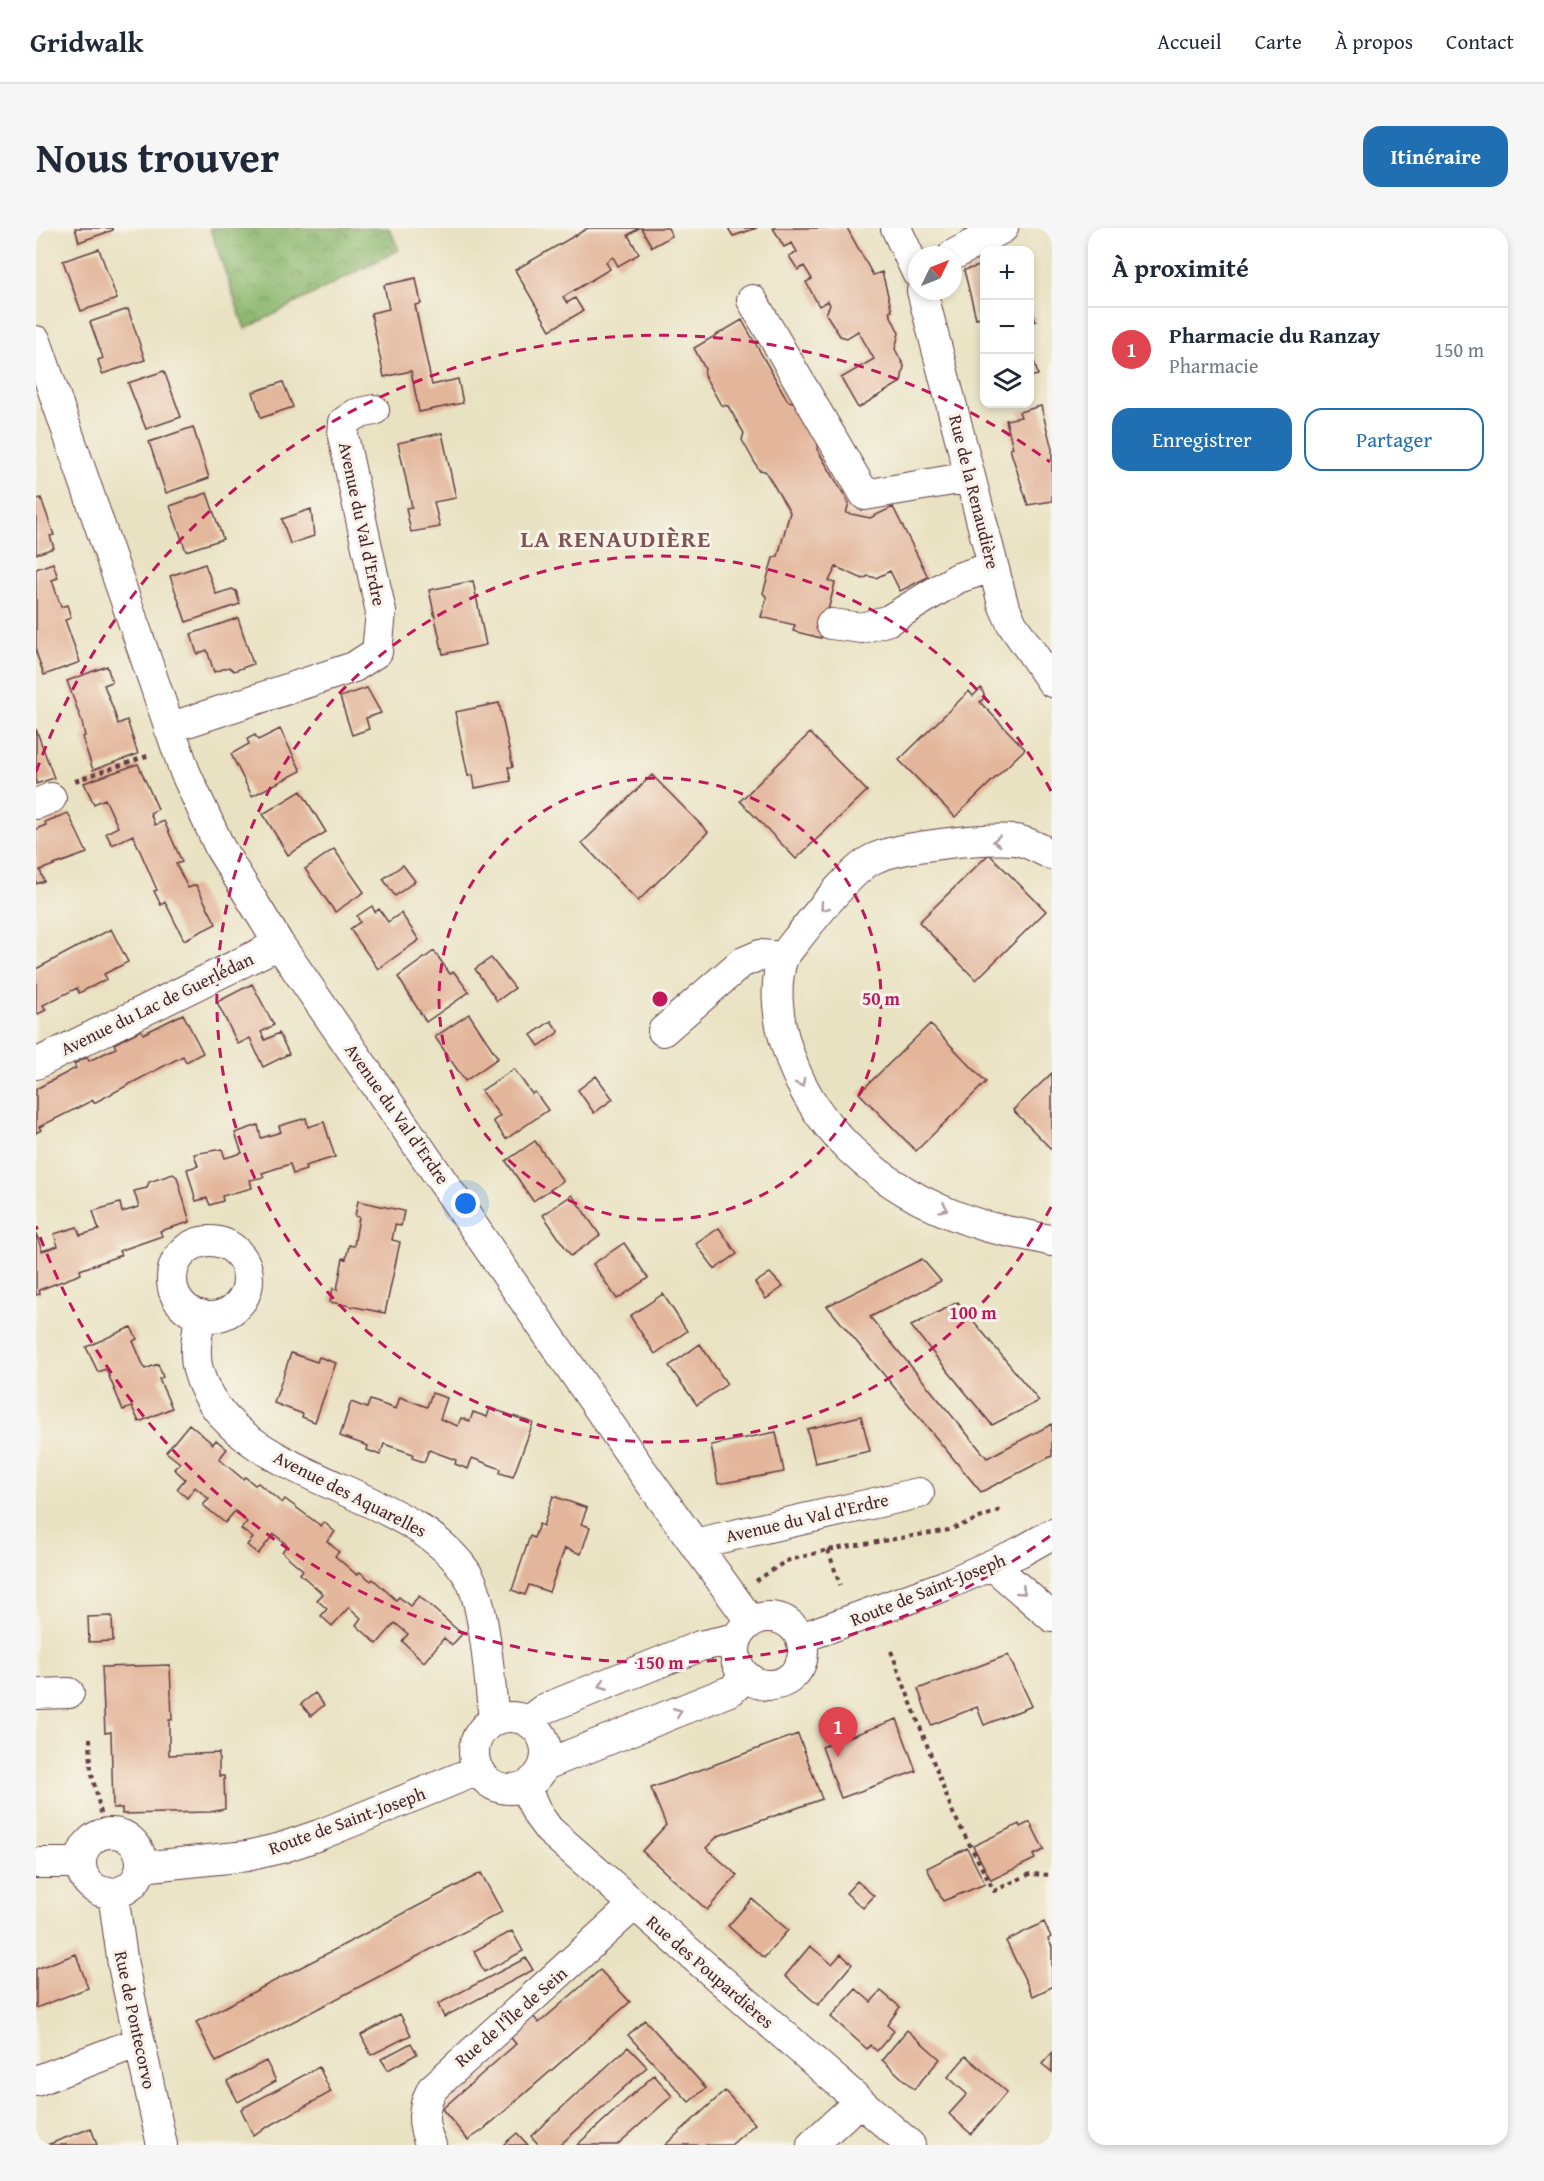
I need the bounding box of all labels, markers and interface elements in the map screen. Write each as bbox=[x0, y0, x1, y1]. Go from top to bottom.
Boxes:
text: Gridwalk bbox=[30, 21, 143, 62]
text: Accueil bbox=[1157, 26, 1222, 57]
text: Carte bbox=[1255, 26, 1302, 57]
text: À propos bbox=[1335, 26, 1413, 57]
text: Contact bbox=[1446, 26, 1514, 57]
text: Nous trouver bbox=[36, 126, 279, 187]
button: Itinéraire bbox=[1363, 126, 1508, 187]
north arrow bbox=[908, 246, 962, 300]
map controls bbox=[980, 246, 1034, 408]
button: + bbox=[980, 246, 1034, 300]
text: À proximité bbox=[1112, 248, 1249, 287]
button: − bbox=[980, 300, 1034, 354]
text: Pharmacie du Ranzay bbox=[1169, 319, 1380, 351]
text: 1 bbox=[1126, 335, 1137, 364]
text: 150 m bbox=[1434, 335, 1484, 364]
text: Pharmacie bbox=[1169, 351, 1258, 380]
button: layers bbox=[980, 354, 1034, 408]
button: Enregistrer bbox=[1112, 408, 1292, 471]
button: Partager bbox=[1304, 408, 1484, 471]
street label: Rue de la Renaudière bbox=[942, 412, 1007, 572]
street label: Avenue du Val d'Erdre bbox=[332, 440, 393, 608]
district label: LA RENAUDIÈRE bbox=[520, 521, 712, 556]
one-way arrow bbox=[992, 835, 1001, 848]
one-way arrow bbox=[820, 900, 831, 911]
street label: Avenue du Lac de Guerlédan bbox=[56, 945, 258, 1062]
text: 50 m bbox=[862, 985, 901, 1012]
centre of rings bbox=[650, 989, 670, 1009]
street label: Avenue du Val d'Erdre bbox=[339, 1038, 456, 1190]
one-way arrow bbox=[794, 1077, 805, 1087]
your location bbox=[451, 1189, 480, 1218]
one-way arrow bbox=[938, 1201, 949, 1213]
text: 100 m bbox=[949, 1299, 997, 1326]
street label: Avenue des Aquarelles bbox=[269, 1443, 431, 1544]
street label: Avenue du Val d'Erdre bbox=[723, 1486, 891, 1549]
street label: Route de Saint-Joseph bbox=[846, 1546, 1010, 1633]
one-way arrow bbox=[1015, 1584, 1026, 1595]
text: 150 m bbox=[636, 1649, 684, 1676]
one-way arrow bbox=[598, 1678, 609, 1690]
one-way arrow bbox=[671, 1707, 682, 1719]
pin: 1 bbox=[818, 1708, 858, 1757]
street label: Route de Saint-Joseph bbox=[265, 1780, 429, 1861]
street label: Rue des Poupardières bbox=[640, 1908, 780, 2035]
street label: Rue de Pontecorvo bbox=[108, 1948, 163, 2092]
street label: Rue de l'Île de Sein bbox=[448, 1960, 573, 2073]

